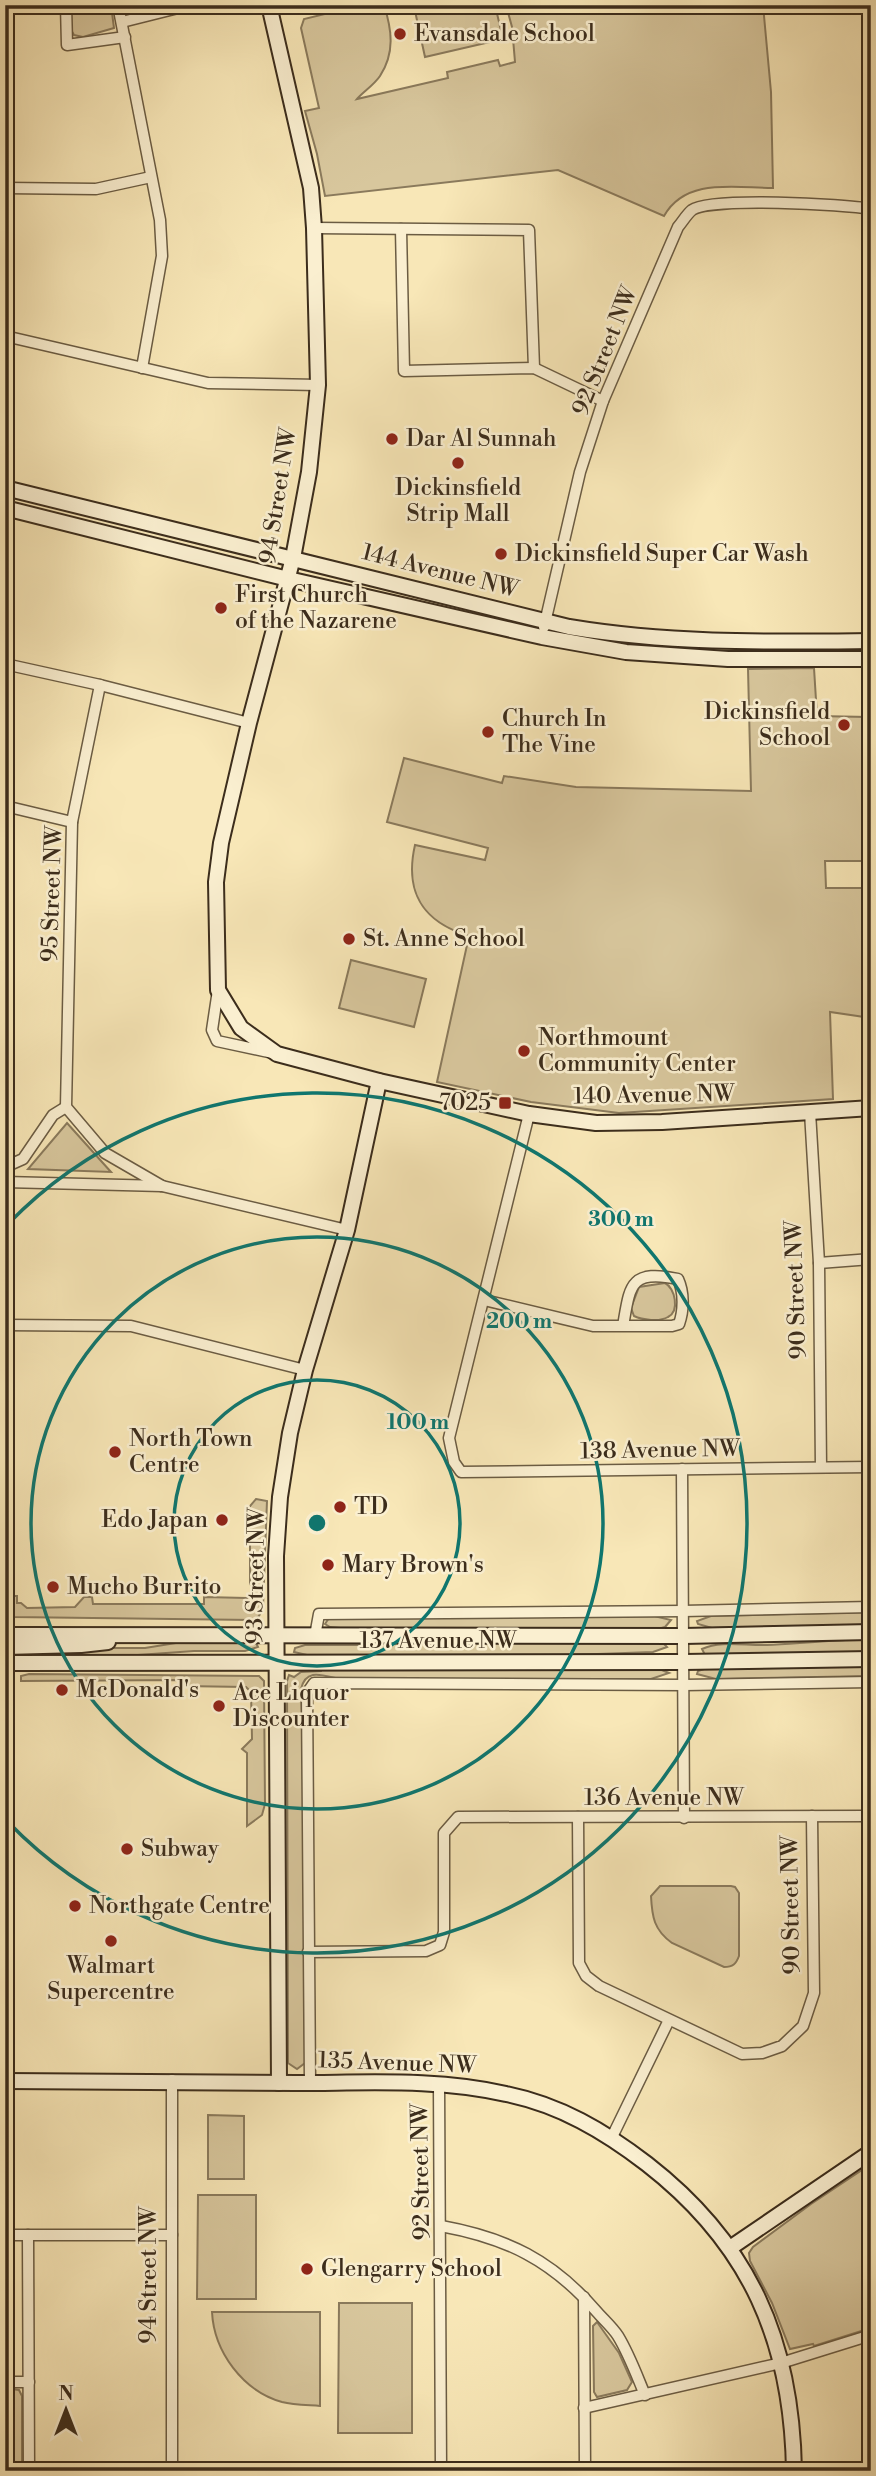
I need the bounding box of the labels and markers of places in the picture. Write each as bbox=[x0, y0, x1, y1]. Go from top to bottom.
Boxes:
place label: Evansdale School bbox=[414, 20, 595, 48]
marker: Evansdale School bbox=[392, 26, 408, 42]
place label: Dar Al Sunnah bbox=[406, 425, 557, 453]
marker: Dar Al Sunnah bbox=[384, 431, 400, 447]
marker: Dickinsfield Strip Mall bbox=[450, 455, 466, 471]
place label: Dickinsfield Strip Mall bbox=[395, 474, 521, 528]
place label: Dickinsfield Super Car Wash bbox=[515, 540, 809, 568]
marker: Dickinsfield Super Car Wash bbox=[493, 546, 509, 562]
place label: First Church of the Nazarene bbox=[235, 581, 397, 635]
marker: First Church of the Nazarene bbox=[213, 600, 229, 616]
place label: Dickinsfield School bbox=[704, 698, 830, 752]
place label: Church In The Vine bbox=[502, 705, 607, 759]
marker: Dickinsfield School bbox=[836, 717, 852, 733]
marker: Church In The Vine bbox=[480, 724, 496, 740]
place label: St. Anne School bbox=[363, 925, 525, 953]
marker: St. Anne School bbox=[341, 931, 357, 947]
place label: Northmount Community Center bbox=[538, 1024, 736, 1078]
marker: Northmount Community Center bbox=[516, 1043, 532, 1059]
place label: 7025 bbox=[439, 1089, 491, 1117]
marker: 7025 bbox=[497, 1095, 513, 1111]
place label: North Town Centre bbox=[129, 1425, 253, 1479]
marker: North Town Centre bbox=[107, 1444, 123, 1460]
place label: TD bbox=[354, 1493, 388, 1521]
marker: TD bbox=[332, 1499, 348, 1515]
place label: Edo Japan bbox=[101, 1506, 208, 1534]
centre of rings bbox=[305, 1511, 329, 1535]
marker: Edo Japan bbox=[214, 1512, 230, 1528]
place label: Mary Brown's bbox=[342, 1551, 484, 1579]
marker: Mary Brown's bbox=[320, 1557, 336, 1573]
place label: Mucho Burrito bbox=[67, 1573, 221, 1601]
marker: Mucho Burrito bbox=[45, 1579, 61, 1595]
place label: McDonald's bbox=[76, 1676, 199, 1704]
place label: Ace Liquor Discounter bbox=[232, 1679, 349, 1733]
marker: McDonald's bbox=[54, 1682, 70, 1698]
marker: Ace Liquor Discounter bbox=[211, 1698, 227, 1714]
place label: Subway bbox=[141, 1835, 220, 1863]
marker: Subway bbox=[119, 1841, 135, 1857]
place label: Northgate Centre bbox=[89, 1892, 270, 1920]
marker: Northgate Centre bbox=[67, 1898, 83, 1914]
marker: Walmart Supercentre bbox=[103, 1933, 119, 1949]
place label: Walmart Supercentre bbox=[47, 1952, 175, 2006]
place label: Glengarry School bbox=[321, 2255, 502, 2283]
marker: Glengarry School bbox=[299, 2261, 315, 2277]

